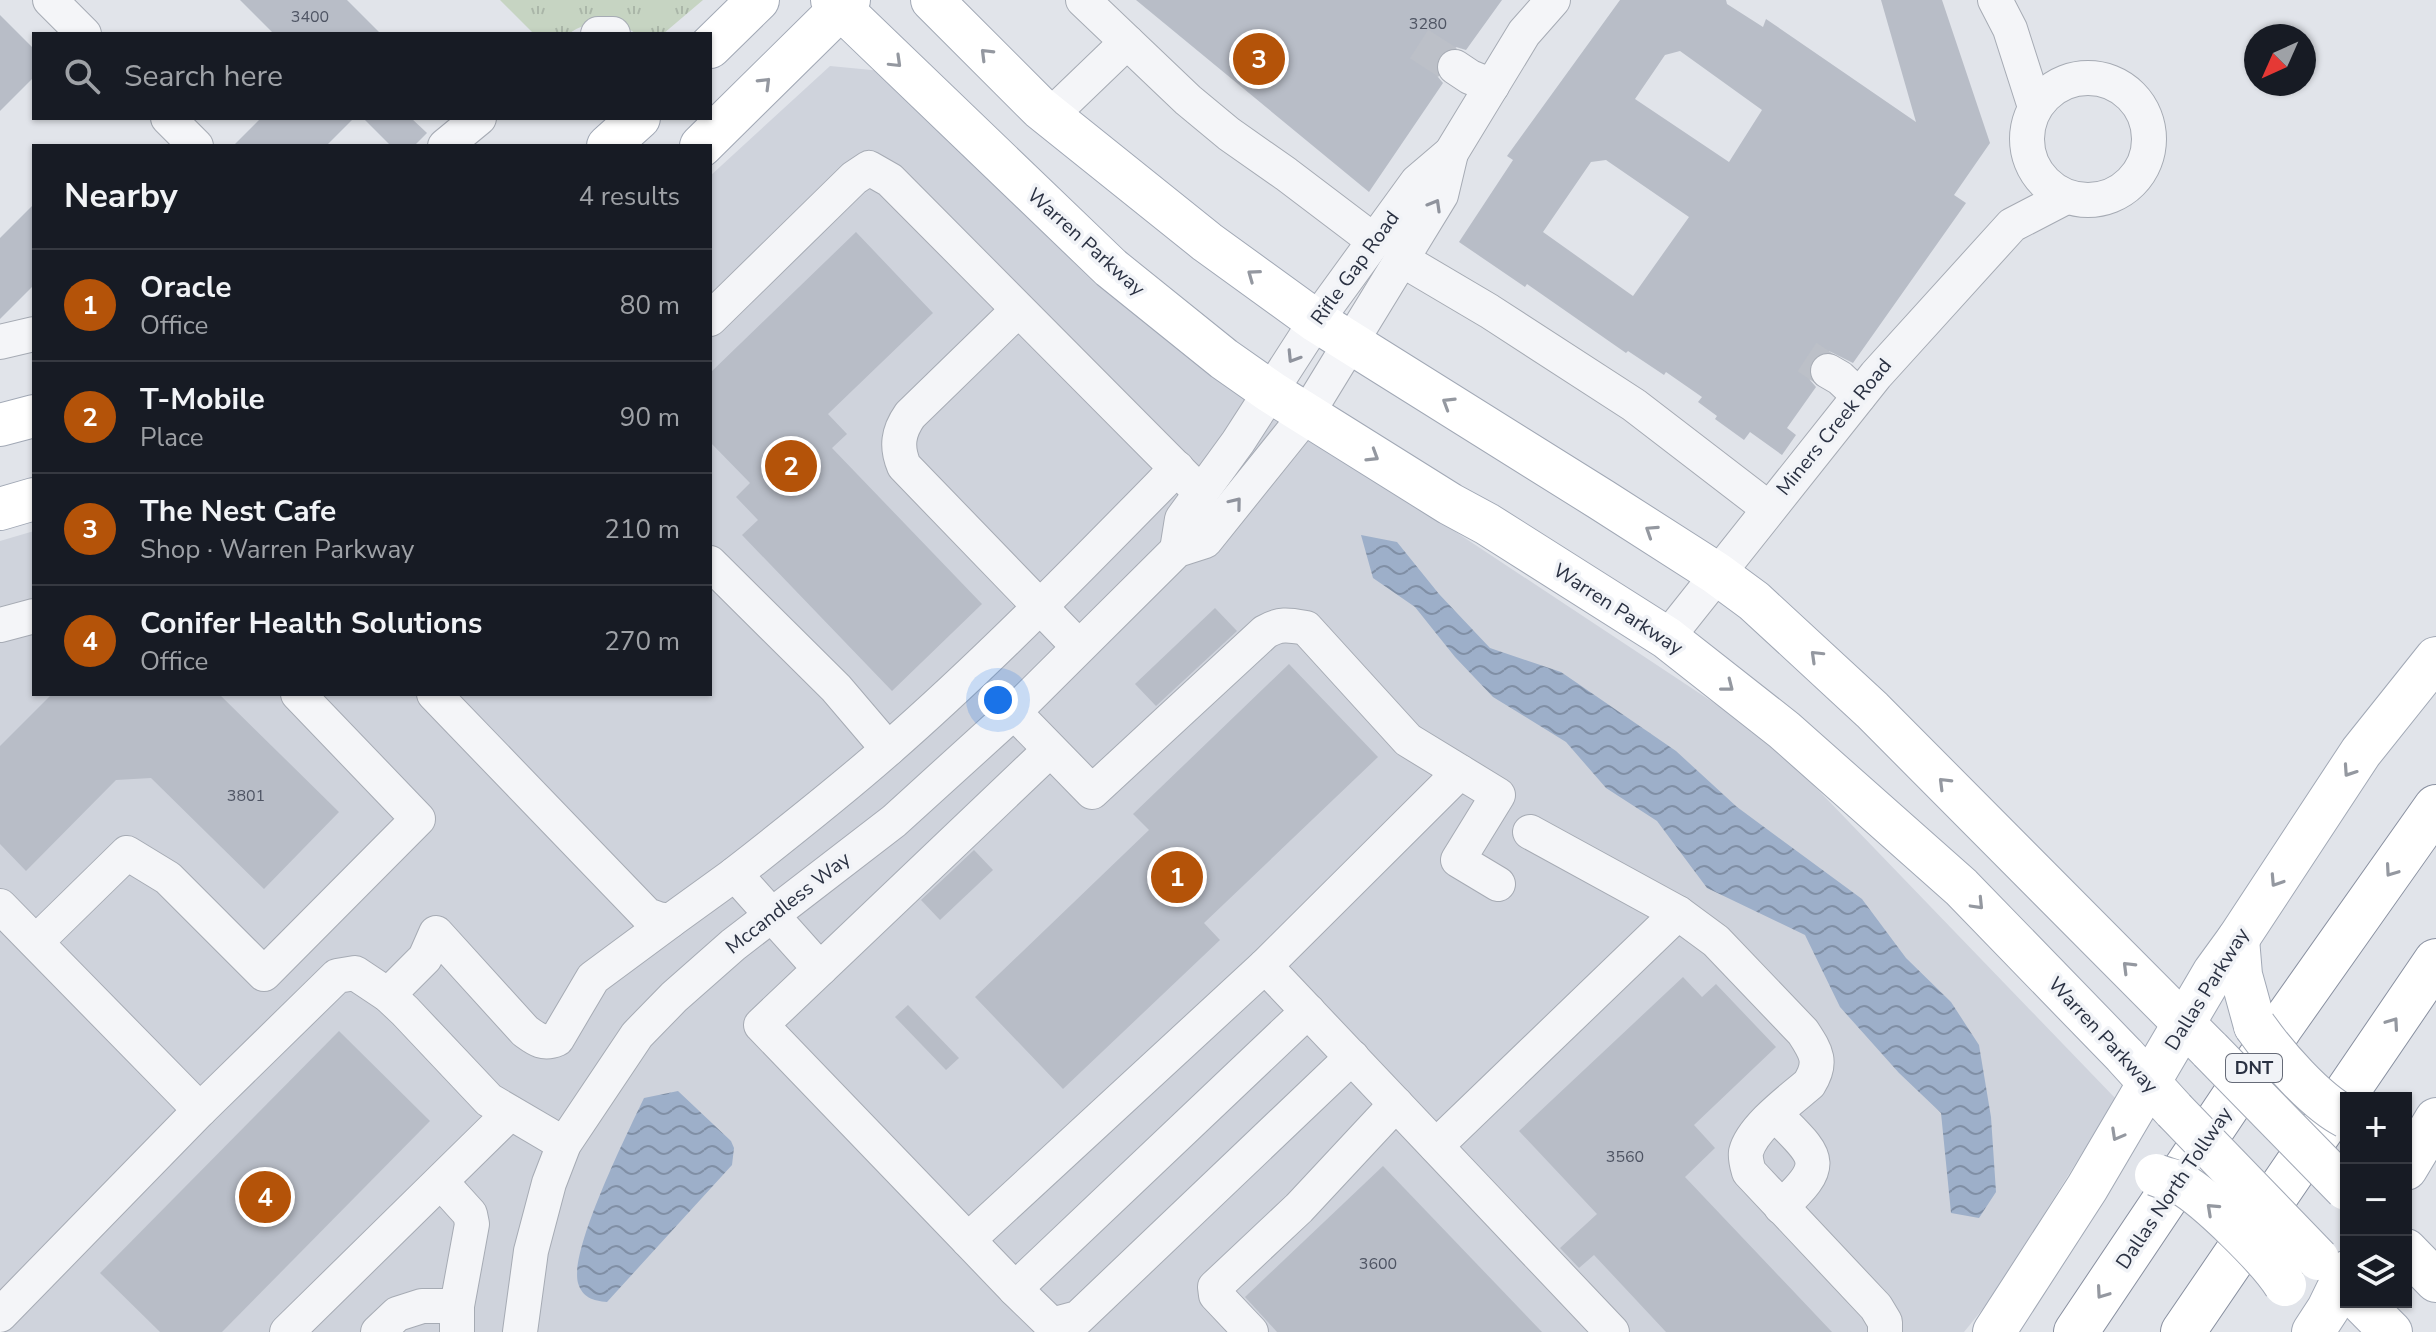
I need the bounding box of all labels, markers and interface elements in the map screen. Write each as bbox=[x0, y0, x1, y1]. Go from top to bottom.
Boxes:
house number: 3400 bbox=[291, 6, 329, 28]
house number: 3280 bbox=[1409, 13, 1447, 35]
north arrow bbox=[2244, 24, 2316, 96]
pin: 3 bbox=[1233, 29, 1285, 89]
search box bbox=[32, 32, 712, 120]
one-way arrow bbox=[981, 49, 995, 63]
one-way arrow bbox=[887, 53, 902, 67]
icon: search bbox=[60, 54, 104, 98]
text: Search here bbox=[124, 56, 283, 97]
one-way arrow bbox=[756, 78, 770, 92]
text: Nearby bbox=[64, 173, 178, 219]
text: 4 results bbox=[579, 179, 680, 214]
street label: Warren Parkway bbox=[1021, 182, 1151, 303]
one-way arrow bbox=[1425, 199, 1441, 214]
street label: Rifle Gap Road bbox=[1304, 206, 1406, 330]
text: Oracle bbox=[140, 267, 231, 308]
one-way arrow bbox=[1247, 271, 1261, 285]
text: 1 bbox=[82, 288, 98, 323]
text: 80 m bbox=[620, 288, 680, 323]
text: Office bbox=[140, 308, 208, 343]
one-way arrow bbox=[1288, 348, 1303, 362]
street label: Miners Creek Road bbox=[1770, 353, 1898, 501]
text: T-Mobile bbox=[140, 379, 265, 420]
one-way arrow bbox=[1442, 398, 1457, 413]
text: 2 bbox=[82, 400, 98, 435]
text: 90 m bbox=[620, 400, 680, 435]
text: Place bbox=[140, 420, 204, 455]
pin: 2 bbox=[765, 436, 817, 496]
one-way arrow bbox=[1364, 446, 1379, 461]
text: The Nest Cafe bbox=[140, 491, 336, 532]
one-way arrow bbox=[1226, 498, 1241, 512]
text: 3 bbox=[82, 512, 98, 547]
text: 210 m bbox=[604, 512, 680, 547]
one-way arrow bbox=[1645, 525, 1660, 540]
text: Shop · Warren Parkway bbox=[140, 532, 414, 567]
street label: Warren Parkway bbox=[1548, 557, 1689, 662]
text: Conifer Health Solutions bbox=[140, 603, 482, 644]
text: 4 bbox=[82, 624, 98, 659]
text: 270 m bbox=[604, 624, 680, 659]
text: Office bbox=[140, 644, 208, 679]
one-way arrow bbox=[1810, 651, 1825, 665]
one-way arrow bbox=[1719, 676, 1733, 691]
your location bbox=[978, 680, 1018, 720]
one-way arrow bbox=[2344, 762, 2359, 776]
one-way arrow bbox=[1939, 778, 1954, 792]
house number: 3801 bbox=[227, 785, 265, 807]
street label: Mccandless Way bbox=[720, 845, 857, 960]
pin: 1 bbox=[1151, 847, 1203, 907]
one-way arrow bbox=[2386, 862, 2401, 876]
one-way arrow bbox=[2271, 872, 2286, 886]
one-way arrow bbox=[1968, 895, 1983, 909]
street label: Dallas Parkway bbox=[2159, 922, 2256, 1055]
one-way arrow bbox=[2123, 962, 2137, 977]
street label: Warren Parkway bbox=[2042, 971, 2164, 1100]
one-way arrow bbox=[2383, 1018, 2398, 1032]
road number: DNT bbox=[2226, 1054, 2282, 1082]
map controls bbox=[2340, 1092, 2412, 1308]
button: + bbox=[2340, 1092, 2412, 1164]
street label: Dallas North Tollway bbox=[2110, 1101, 2239, 1274]
one-way arrow bbox=[2111, 1126, 2127, 1140]
house number: 3560 bbox=[1606, 1146, 1644, 1168]
button: − bbox=[2340, 1164, 2412, 1236]
pin: 4 bbox=[239, 1167, 291, 1227]
one-way arrow bbox=[2207, 1203, 2221, 1218]
button: layers bbox=[2340, 1236, 2412, 1308]
house number: 3600 bbox=[1359, 1253, 1397, 1275]
one-way arrow bbox=[2097, 1285, 2112, 1299]

